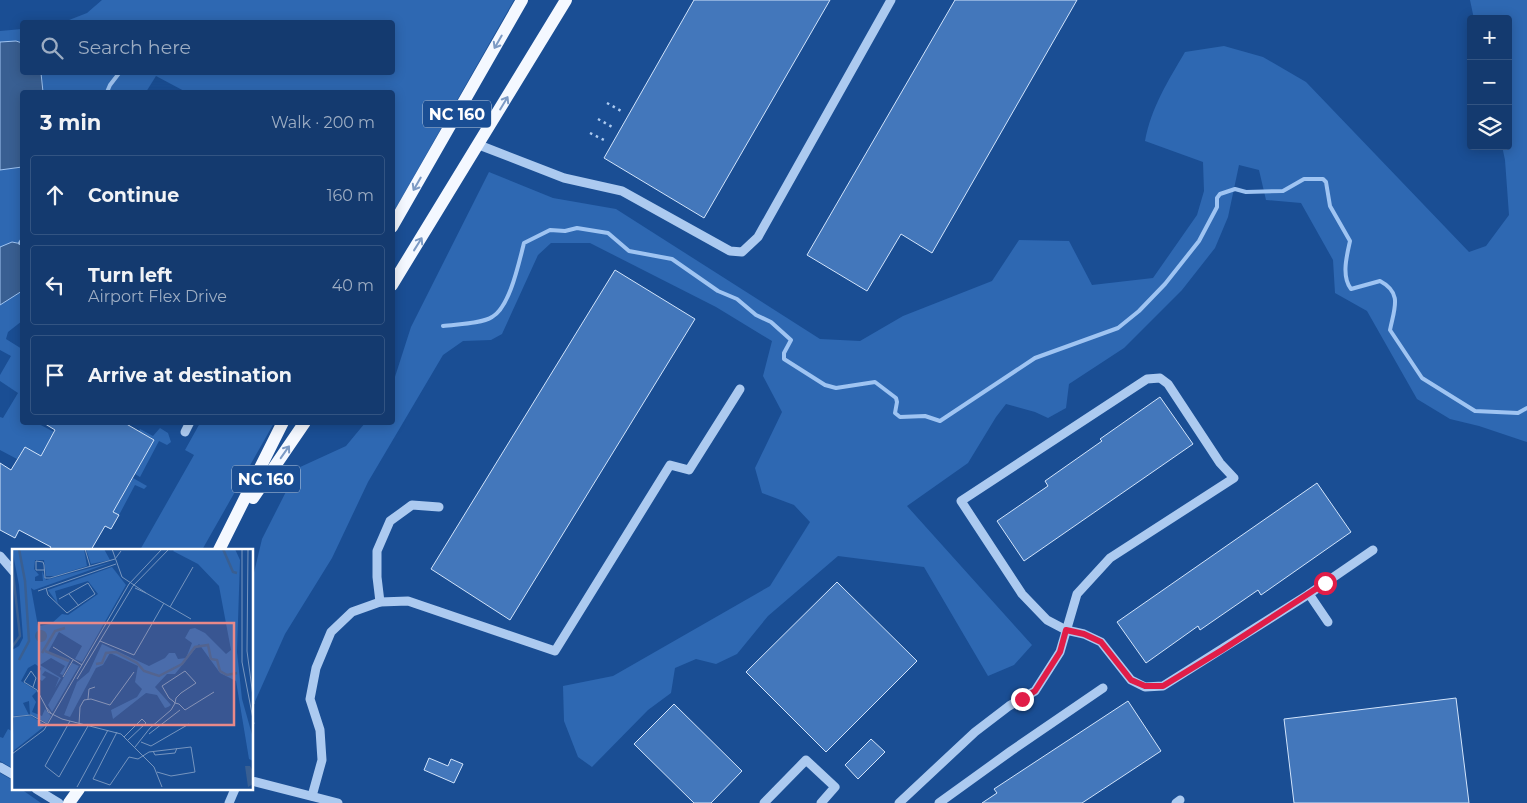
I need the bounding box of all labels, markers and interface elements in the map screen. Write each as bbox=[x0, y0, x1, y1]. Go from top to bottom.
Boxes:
map controls bbox=[1467, 15, 1512, 150]
button: + bbox=[1467, 15, 1512, 60]
search box bbox=[20, 20, 395, 75]
icon: search bbox=[38, 34, 66, 62]
one-way arrow bbox=[493, 35, 503, 50]
text: Search here bbox=[78, 36, 191, 59]
button: − bbox=[1467, 60, 1512, 105]
one-way arrow bbox=[500, 97, 510, 111]
road number: NC 160 bbox=[423, 100, 491, 128]
button: layers bbox=[1467, 105, 1512, 150]
text: 3 min bbox=[40, 110, 101, 135]
text: Walk · 200 m bbox=[271, 113, 375, 132]
one-way arrow bbox=[412, 176, 422, 190]
icon: ahead bbox=[41, 181, 69, 209]
text: Continue bbox=[88, 184, 179, 207]
text: 160 m bbox=[327, 186, 374, 205]
one-way arrow bbox=[414, 237, 424, 251]
text: Turn left bbox=[88, 264, 173, 287]
icon: left bbox=[41, 271, 69, 299]
text: 40 m bbox=[332, 276, 374, 295]
text: Airport Flex Drive bbox=[88, 287, 227, 306]
icon: arrive bbox=[41, 361, 69, 389]
text: Arrive at destination bbox=[88, 364, 292, 387]
one-way arrow bbox=[280, 445, 290, 459]
road number: NC 160 bbox=[232, 466, 300, 492]
inset map bbox=[12, 549, 254, 790]
route start bbox=[1314, 572, 1337, 595]
route end bbox=[1011, 688, 1034, 711]

